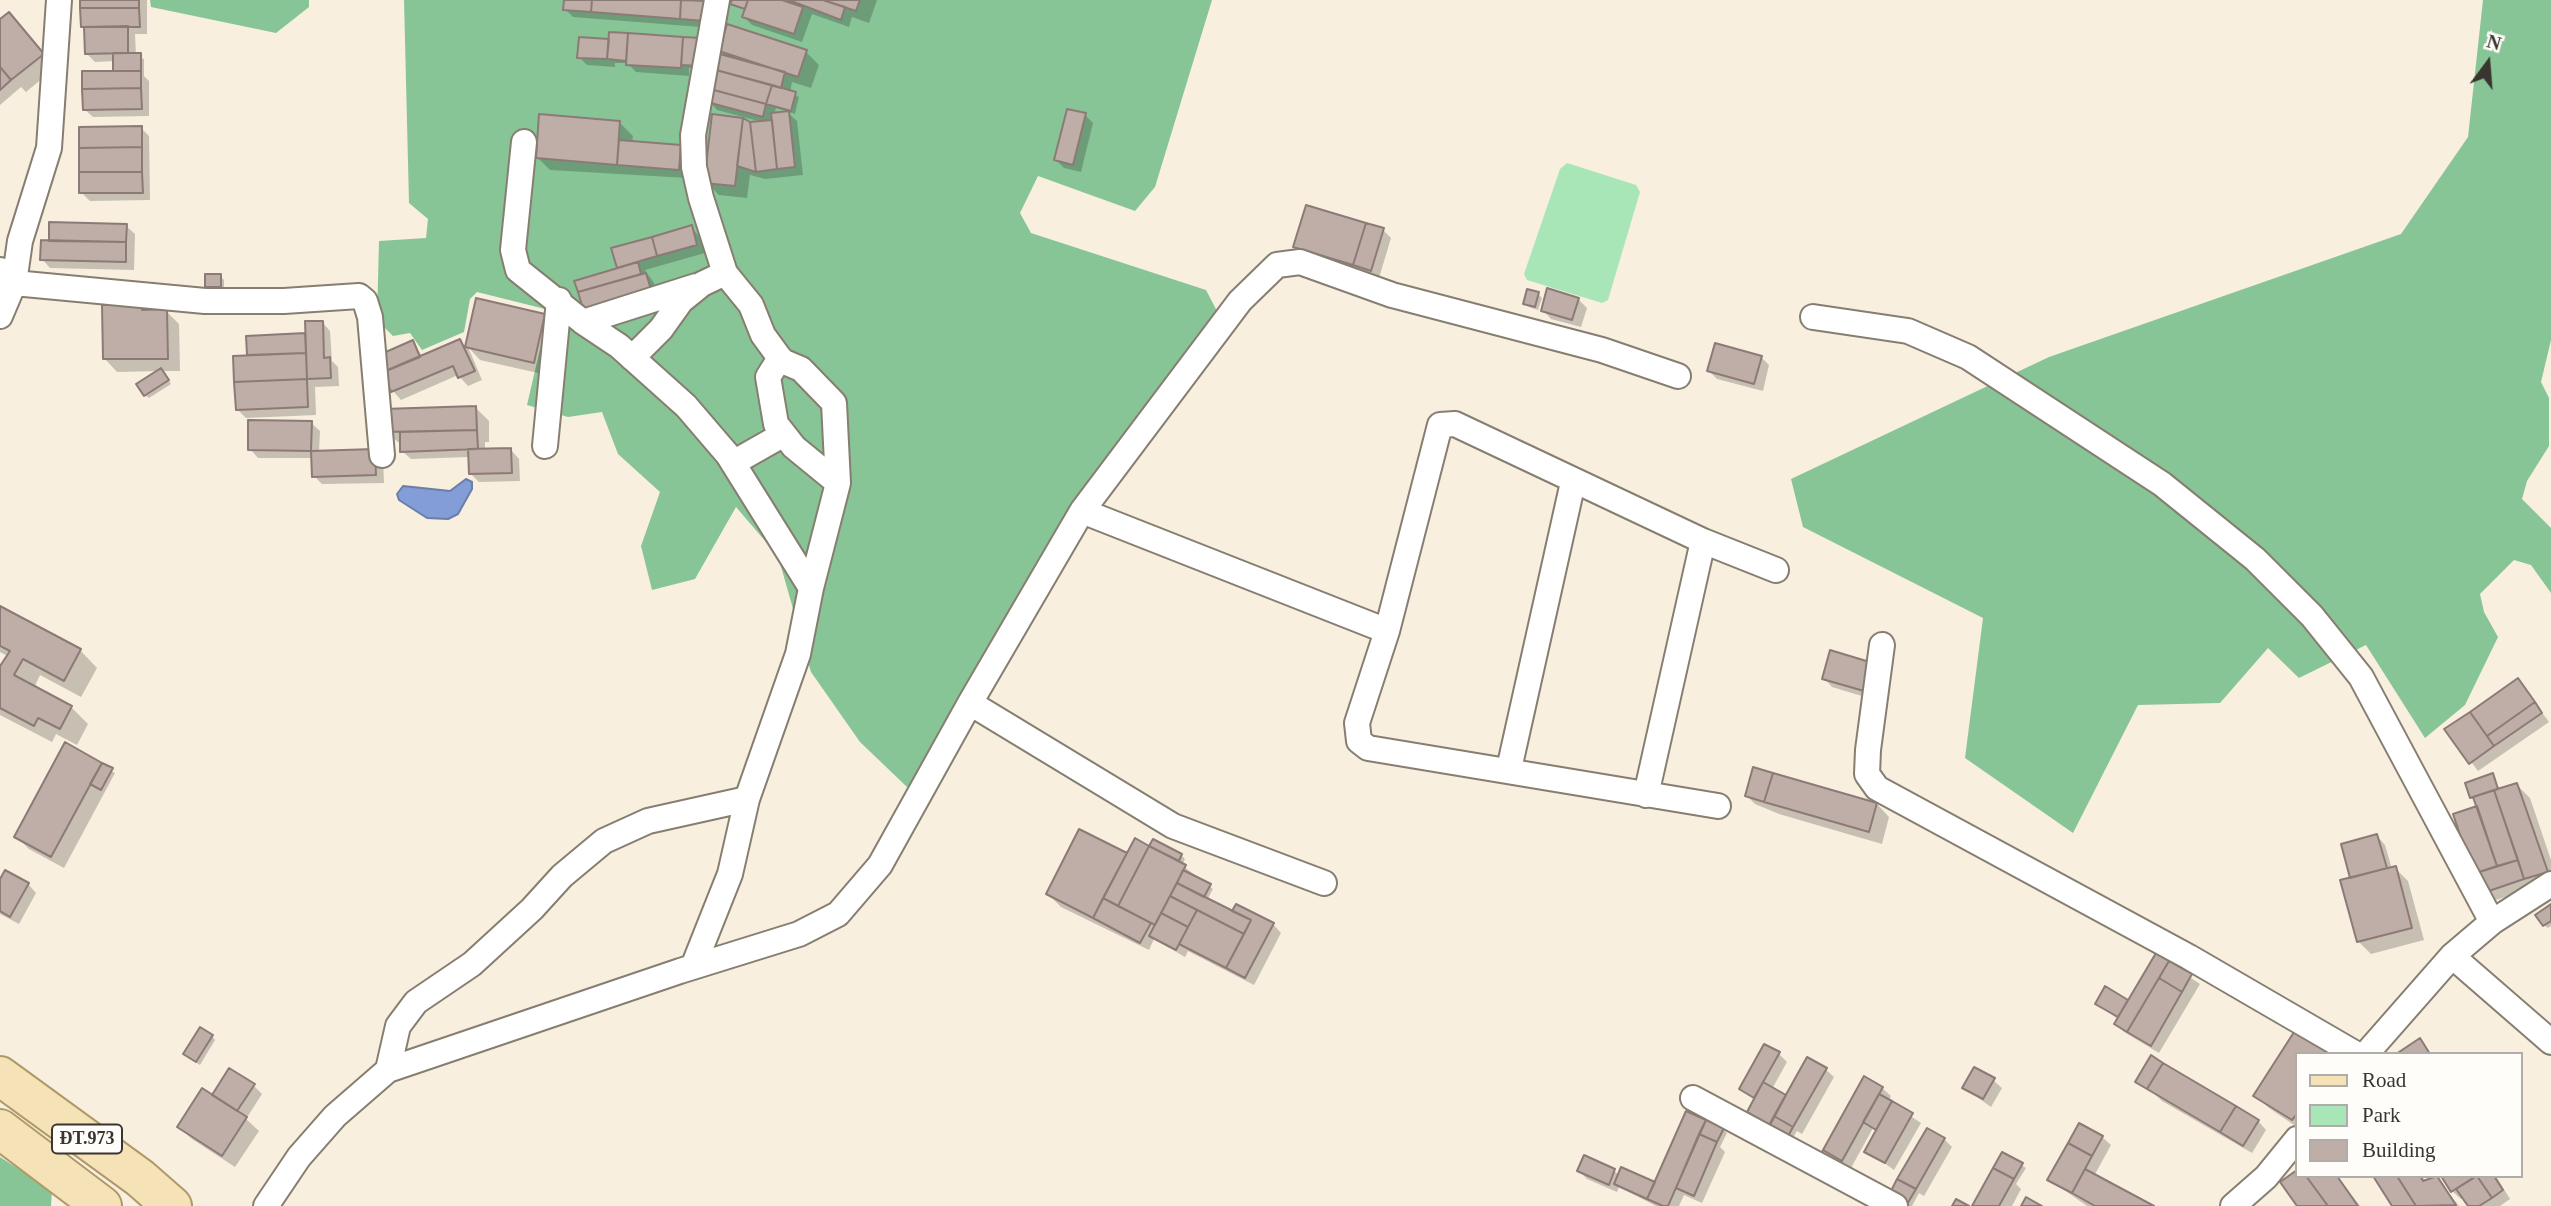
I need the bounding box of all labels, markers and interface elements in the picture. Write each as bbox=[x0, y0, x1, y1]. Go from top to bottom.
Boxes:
north arrow bbox=[2453, 28, 2523, 98]
text: N bbox=[2484, 30, 2503, 54]
legend bbox=[2296, 1052, 2523, 1178]
text: Road bbox=[2362, 1068, 2406, 1092]
text: Park bbox=[2362, 1103, 2401, 1127]
road number: ĐT.973 bbox=[52, 1124, 122, 1154]
text: Building bbox=[2362, 1138, 2436, 1162]

